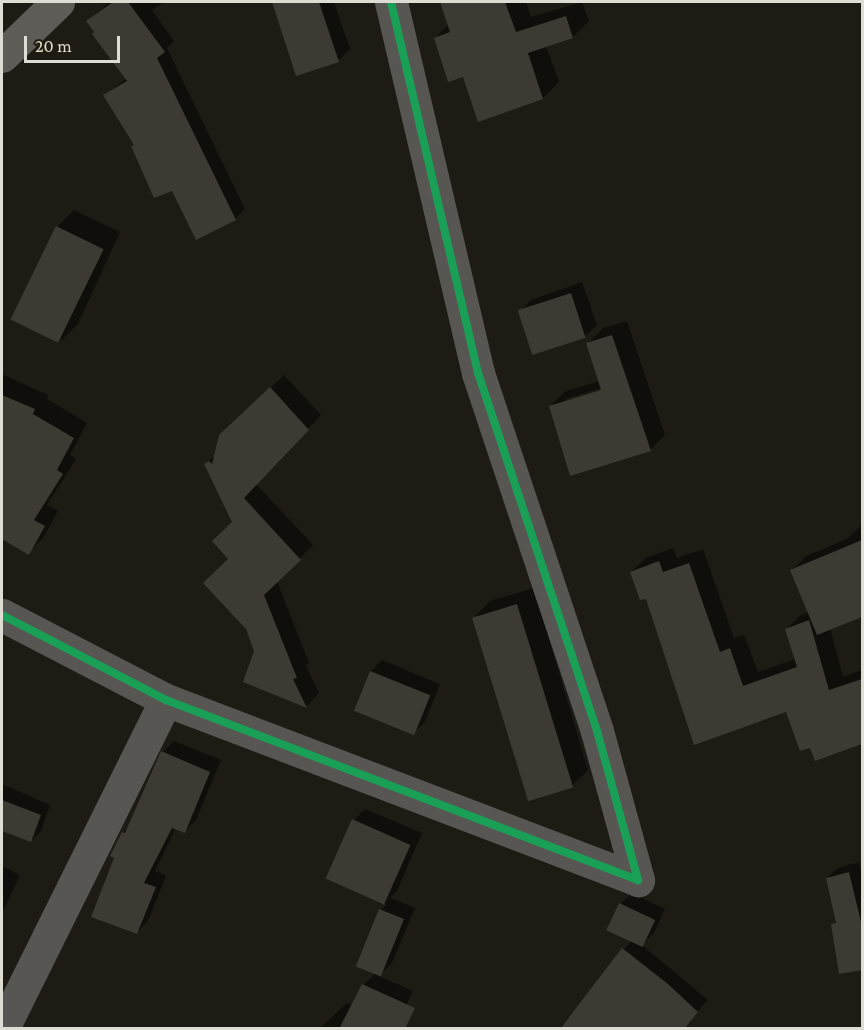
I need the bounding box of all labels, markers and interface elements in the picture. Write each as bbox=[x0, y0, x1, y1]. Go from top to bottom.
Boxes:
scale bar bbox=[27, 24, 123, 62]
text: 20 m bbox=[35, 36, 72, 56]

